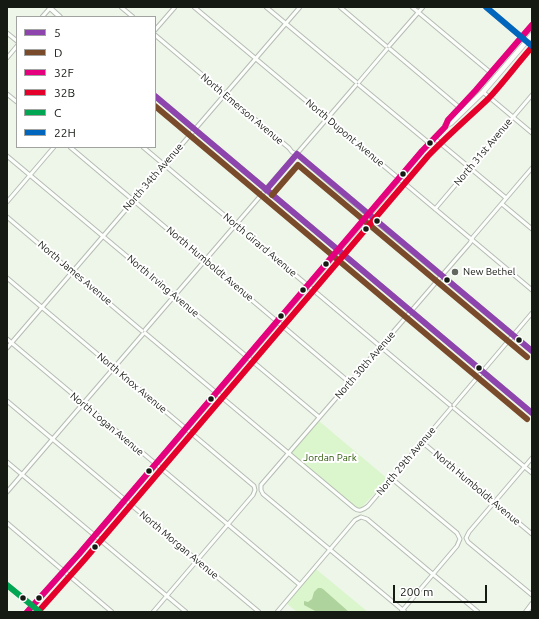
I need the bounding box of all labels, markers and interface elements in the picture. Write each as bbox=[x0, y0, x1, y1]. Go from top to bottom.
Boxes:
legend bbox=[16, 16, 156, 148]
text: 5 bbox=[54, 26, 61, 39]
text: D bbox=[54, 46, 62, 59]
text: 32F bbox=[54, 66, 74, 79]
street label: North Emerson Avenue bbox=[198, 71, 286, 147]
text: 32B bbox=[54, 86, 75, 99]
street label: North Dupont Avenue bbox=[303, 97, 387, 169]
text: C bbox=[54, 106, 61, 119]
street label: North 31st Avenue bbox=[451, 116, 515, 188]
text: 22H bbox=[54, 126, 76, 139]
unlabelled marker bbox=[425, 138, 435, 148]
street label: North 34th Avenue bbox=[120, 141, 186, 213]
unlabelled marker bbox=[398, 169, 408, 179]
street label: North Girard Avenue bbox=[221, 211, 299, 279]
unlabelled marker bbox=[372, 216, 382, 226]
street label: North Humboldt Avenue bbox=[164, 224, 256, 304]
unlabelled marker bbox=[361, 224, 371, 234]
street label: North James Avenue bbox=[35, 238, 115, 308]
street label: North Irving Avenue bbox=[125, 252, 201, 320]
unlabelled marker bbox=[321, 259, 331, 269]
place label: New Bethel bbox=[463, 266, 515, 278]
marker: New Bethel bbox=[450, 267, 460, 277]
unlabelled marker bbox=[442, 275, 452, 285]
unlabelled marker bbox=[298, 285, 308, 295]
unlabelled marker bbox=[276, 311, 286, 321]
street label: North 30th Avenue bbox=[332, 329, 398, 401]
unlabelled marker bbox=[514, 335, 524, 345]
street label: North Knox Avenue bbox=[95, 350, 169, 416]
unlabelled marker bbox=[474, 363, 484, 373]
street label: North Logan Avenue bbox=[68, 390, 146, 458]
unlabelled marker bbox=[206, 394, 216, 404]
street label: North 29th Avenue bbox=[374, 424, 438, 498]
street label: North Humboldt Avenue bbox=[431, 448, 523, 528]
park label: Jordan Park bbox=[303, 452, 357, 464]
unlabelled marker bbox=[144, 466, 154, 476]
street label: North Morgan Avenue bbox=[137, 508, 221, 582]
unlabelled marker bbox=[90, 542, 100, 552]
scale bar bbox=[395, 577, 489, 603]
text: 200 m bbox=[400, 585, 433, 598]
unlabelled marker bbox=[18, 593, 28, 603]
unlabelled marker bbox=[34, 593, 44, 603]

